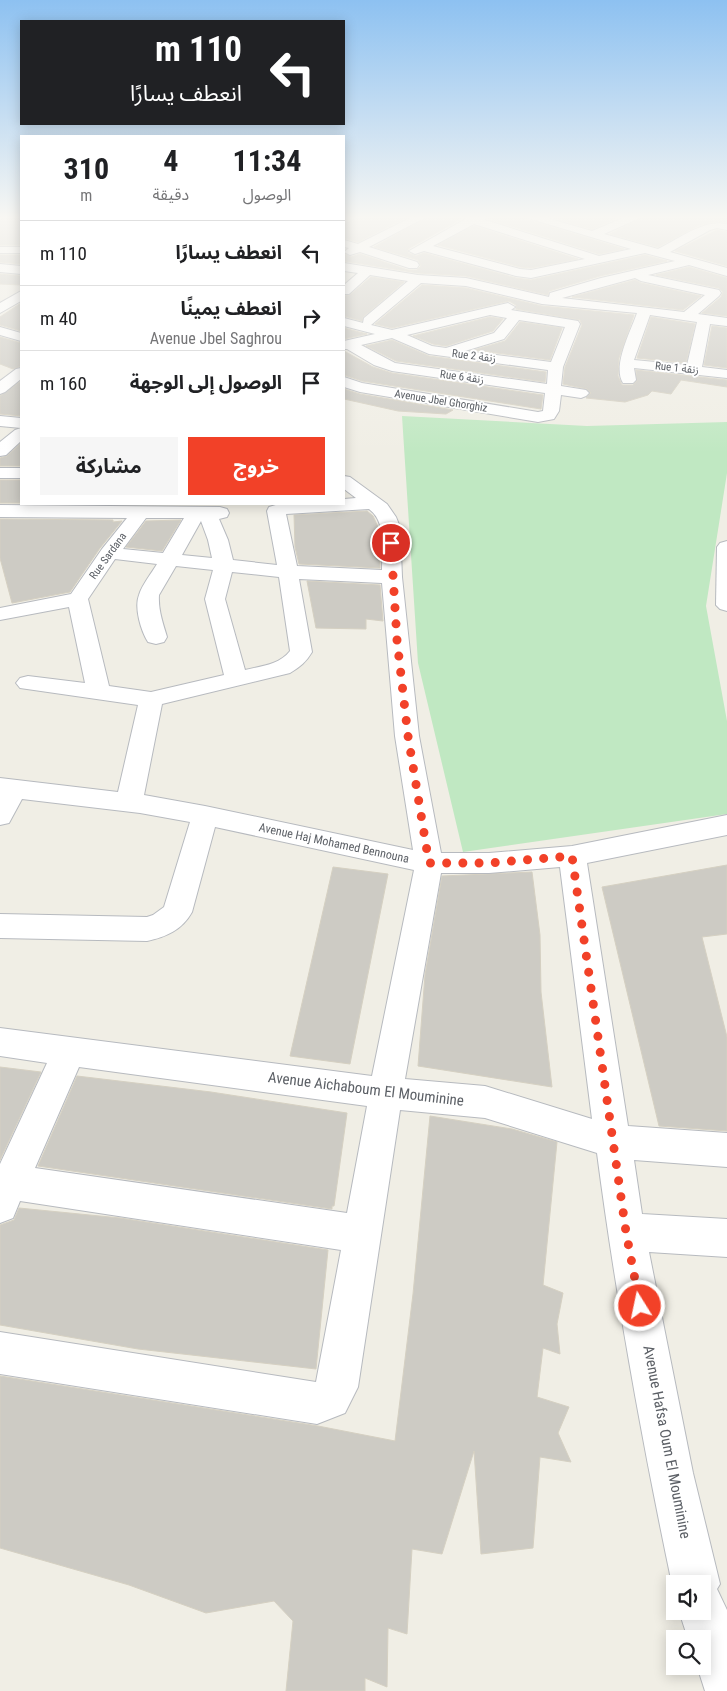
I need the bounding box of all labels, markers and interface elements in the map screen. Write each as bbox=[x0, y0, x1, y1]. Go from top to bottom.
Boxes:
text: 110 m bbox=[155, 29, 242, 70]
icon: left bbox=[260, 40, 325, 105]
text: انعطف يسارًا bbox=[130, 81, 242, 106]
text: 4 bbox=[163, 143, 178, 178]
text: 11:34 bbox=[233, 143, 301, 178]
text: 310 bbox=[64, 151, 109, 186]
text: دقيقة bbox=[153, 185, 189, 204]
text: الوصول bbox=[243, 185, 291, 204]
text: m bbox=[80, 186, 92, 205]
icon: left bbox=[297, 239, 325, 267]
text: انعطف يسارًا bbox=[176, 241, 282, 264]
text: 110 m bbox=[40, 242, 87, 265]
text: انعطف يمينًا bbox=[180, 297, 282, 320]
icon: right bbox=[297, 304, 325, 332]
text: 40 m bbox=[40, 307, 77, 330]
text: Avenue Jbel Saghrou bbox=[150, 329, 282, 348]
street label: Rue 2 زنقة bbox=[451, 347, 497, 365]
street label: Rue 1 زنقة bbox=[654, 359, 700, 377]
street label: Rue 6 زنقة bbox=[439, 367, 485, 387]
icon: arrive bbox=[297, 369, 325, 397]
text: الوصول إلى الوجهة bbox=[130, 371, 282, 394]
text: 160 m bbox=[40, 372, 87, 395]
street label: Avenue Jbel Ghorghiz bbox=[394, 387, 489, 415]
button: مشاركة bbox=[40, 437, 178, 495]
button: خروج bbox=[188, 437, 325, 495]
pin bbox=[370, 522, 412, 564]
icon: arrive bbox=[377, 529, 405, 557]
street label: Rue Sardana bbox=[87, 530, 129, 582]
street label: Avenue Haj Mohamed Bennouna bbox=[258, 820, 411, 866]
street label: Avenue Aichaboum El Mouminine bbox=[267, 1068, 465, 1110]
position arrow bbox=[613, 1279, 665, 1331]
street label: Avenue Hafsa Oum El Mouminine bbox=[639, 1344, 695, 1540]
map controls bbox=[666, 1575, 711, 1675]
button: sound bbox=[666, 1575, 711, 1620]
button: search bbox=[666, 1630, 711, 1675]

